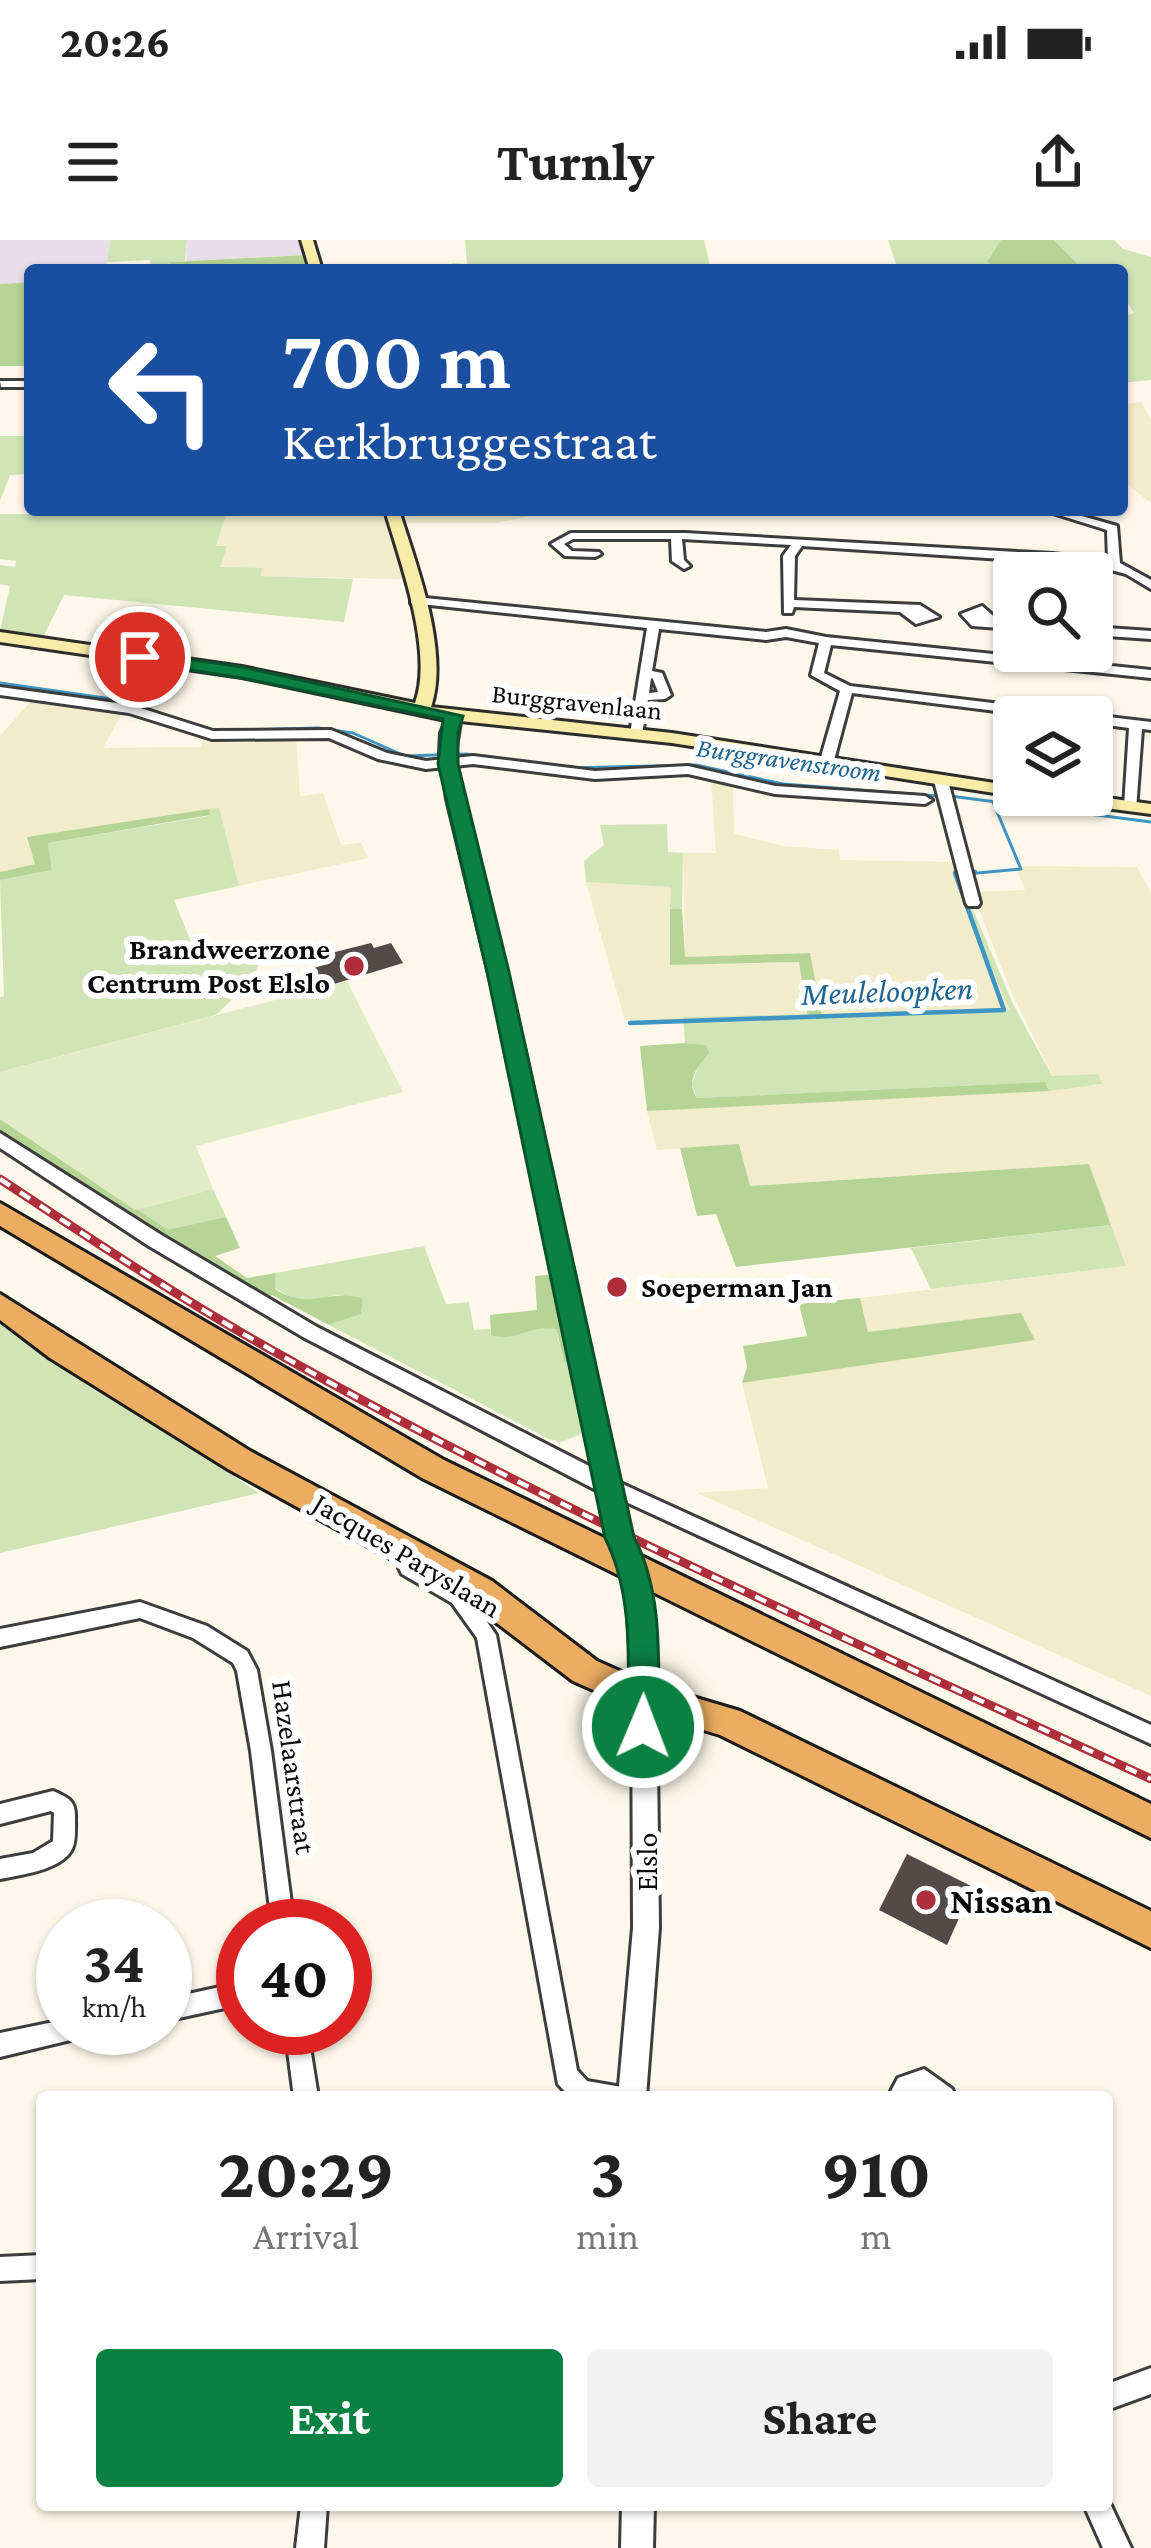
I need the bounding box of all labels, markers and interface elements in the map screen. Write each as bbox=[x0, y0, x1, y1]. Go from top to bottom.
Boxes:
text: 20:26 bbox=[60, 17, 170, 67]
icon: menu bbox=[60, 129, 126, 195]
icon: share bbox=[1025, 129, 1091, 195]
text: Turnly bbox=[497, 132, 654, 192]
icon: left bbox=[84, 312, 240, 468]
text: 700 m bbox=[282, 313, 511, 406]
text: Kerkbruggestraat bbox=[282, 411, 657, 471]
map controls bbox=[993, 552, 1113, 816]
button: search bbox=[993, 552, 1113, 672]
pin bbox=[89, 606, 191, 708]
icon: arrive bbox=[107, 624, 173, 690]
street label: Burggravenlaan bbox=[490, 678, 664, 726]
button: layers bbox=[993, 696, 1113, 816]
water label: Burggravenstroom bbox=[695, 732, 883, 788]
place label: Brandweerzone Centrum Post Elslo bbox=[87, 932, 330, 999]
marker: Brandweerzone Centrum Post Elslo bbox=[341, 953, 367, 979]
water label: Meuleloopken bbox=[799, 969, 974, 1012]
place label: Soeperman Jan bbox=[641, 1270, 833, 1303]
marker: Soeperman Jan bbox=[604, 1274, 630, 1300]
street label: Jacques Paryslaan bbox=[304, 1484, 507, 1625]
position arrow bbox=[580, 1664, 706, 1790]
street label: Hazelaarstraat bbox=[266, 1678, 323, 1857]
street label: Elslo bbox=[630, 1833, 663, 1891]
place label: Nissan bbox=[950, 1881, 1053, 1921]
marker: Nissan bbox=[913, 1887, 939, 1913]
speed limit sign: 40 bbox=[216, 1899, 372, 2055]
text: 34 bbox=[83, 1928, 145, 1995]
text: km/h bbox=[82, 1990, 146, 2023]
text: 20:29 bbox=[218, 2132, 394, 2212]
text: 3 bbox=[590, 2132, 625, 2212]
text: 910 bbox=[821, 2132, 931, 2212]
text: Arrival bbox=[253, 2214, 359, 2257]
text: min bbox=[576, 2214, 639, 2257]
text: m bbox=[860, 2214, 892, 2257]
button: Exit bbox=[96, 2349, 563, 2487]
button: Share bbox=[587, 2349, 1053, 2487]

